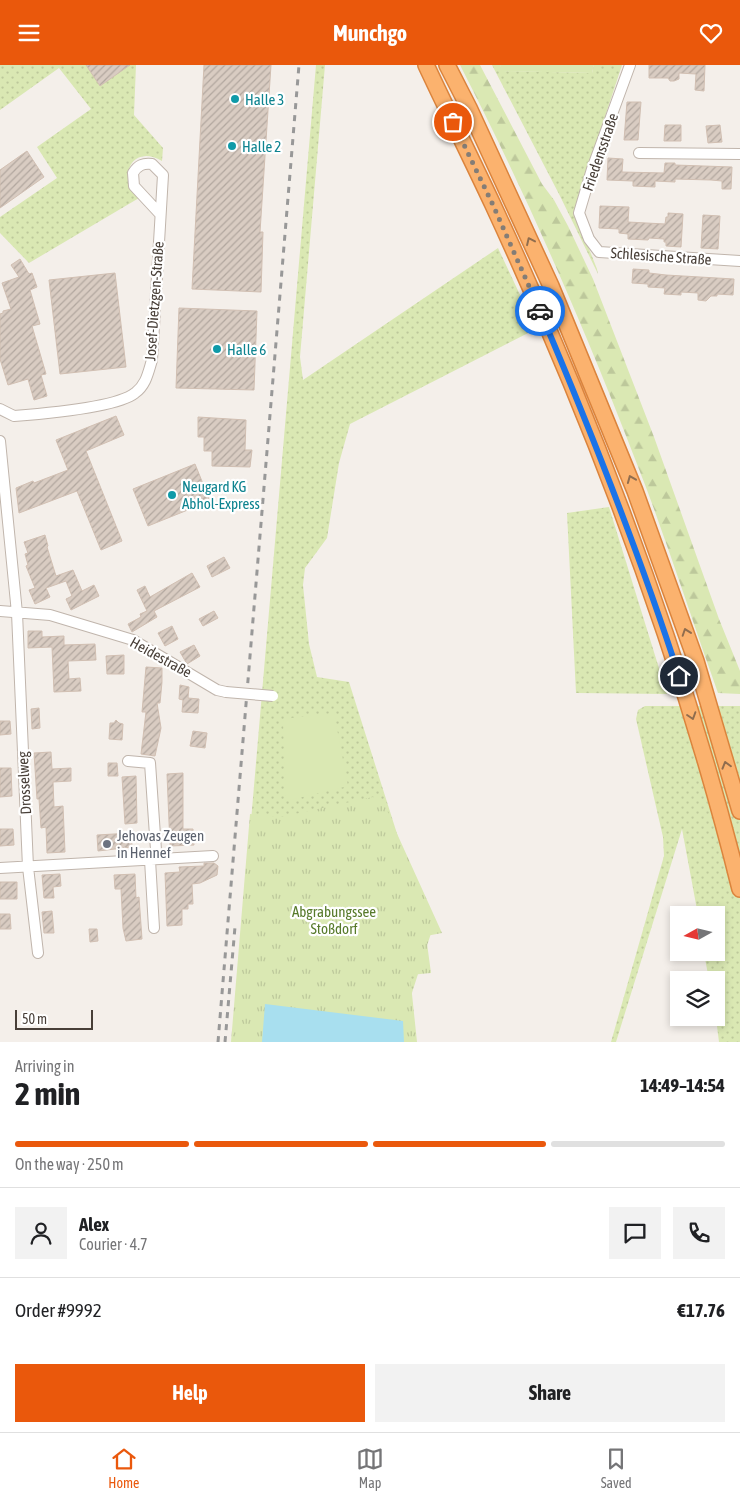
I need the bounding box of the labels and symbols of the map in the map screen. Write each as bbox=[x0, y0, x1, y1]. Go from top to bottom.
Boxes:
place label: Halle 3 bbox=[245, 91, 284, 108]
marker: Halle 3 bbox=[229, 93, 241, 105]
pin bbox=[432, 101, 474, 143]
street label: Friedensstraße bbox=[579, 111, 621, 193]
place label: Halle 2 bbox=[242, 138, 281, 155]
marker: Halle 2 bbox=[226, 140, 238, 152]
one-way arrow bbox=[526, 237, 537, 246]
street label: Josef-Dietzgen-Straße bbox=[141, 240, 167, 361]
street label: Schlesische Straße bbox=[610, 244, 712, 268]
courier bbox=[515, 286, 565, 336]
place label: Halle 6 bbox=[227, 341, 266, 358]
marker: Halle 6 bbox=[211, 343, 223, 355]
one-way arrow bbox=[626, 475, 637, 484]
place label: Neugard KG Abhol-Express bbox=[182, 478, 260, 512]
marker: Neugard KG Abhol-Express bbox=[166, 489, 178, 501]
one-way arrow bbox=[682, 628, 692, 637]
street label: Heidestraße bbox=[127, 633, 195, 681]
pin bbox=[658, 655, 700, 697]
one-way arrow bbox=[686, 711, 696, 720]
street label: Drosselweg bbox=[14, 750, 34, 815]
one-way arrow bbox=[722, 761, 732, 769]
place label: Jehovas Zeugen in Hennef bbox=[117, 827, 204, 861]
marker: Jehovas Zeugen in Hennef bbox=[101, 838, 113, 850]
park label: Abgrabungssee Stoßdorf bbox=[292, 903, 376, 937]
north arrow bbox=[670, 906, 725, 961]
scale bar bbox=[15, 1007, 92, 1030]

